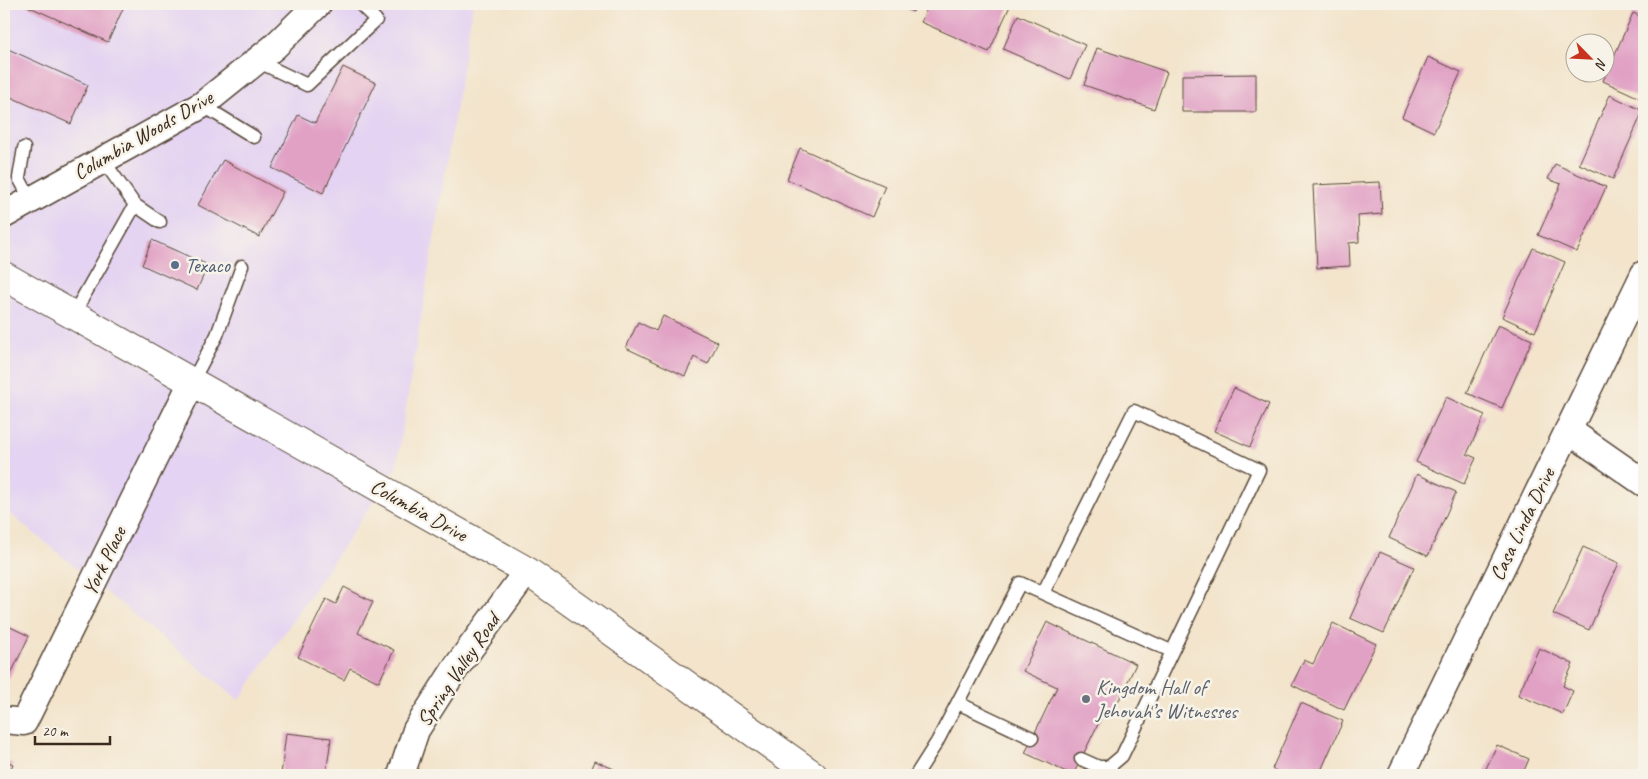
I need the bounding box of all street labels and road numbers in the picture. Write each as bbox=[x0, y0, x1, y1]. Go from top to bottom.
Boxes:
street label: Columbia Woods Drive bbox=[69, 84, 218, 185]
street label: Casa Linda Drive bbox=[1484, 462, 1561, 585]
street label: Columbia Drive bbox=[366, 473, 473, 548]
street label: York Place bbox=[76, 521, 132, 600]
street label: Spring Valley Road bbox=[411, 605, 507, 731]

